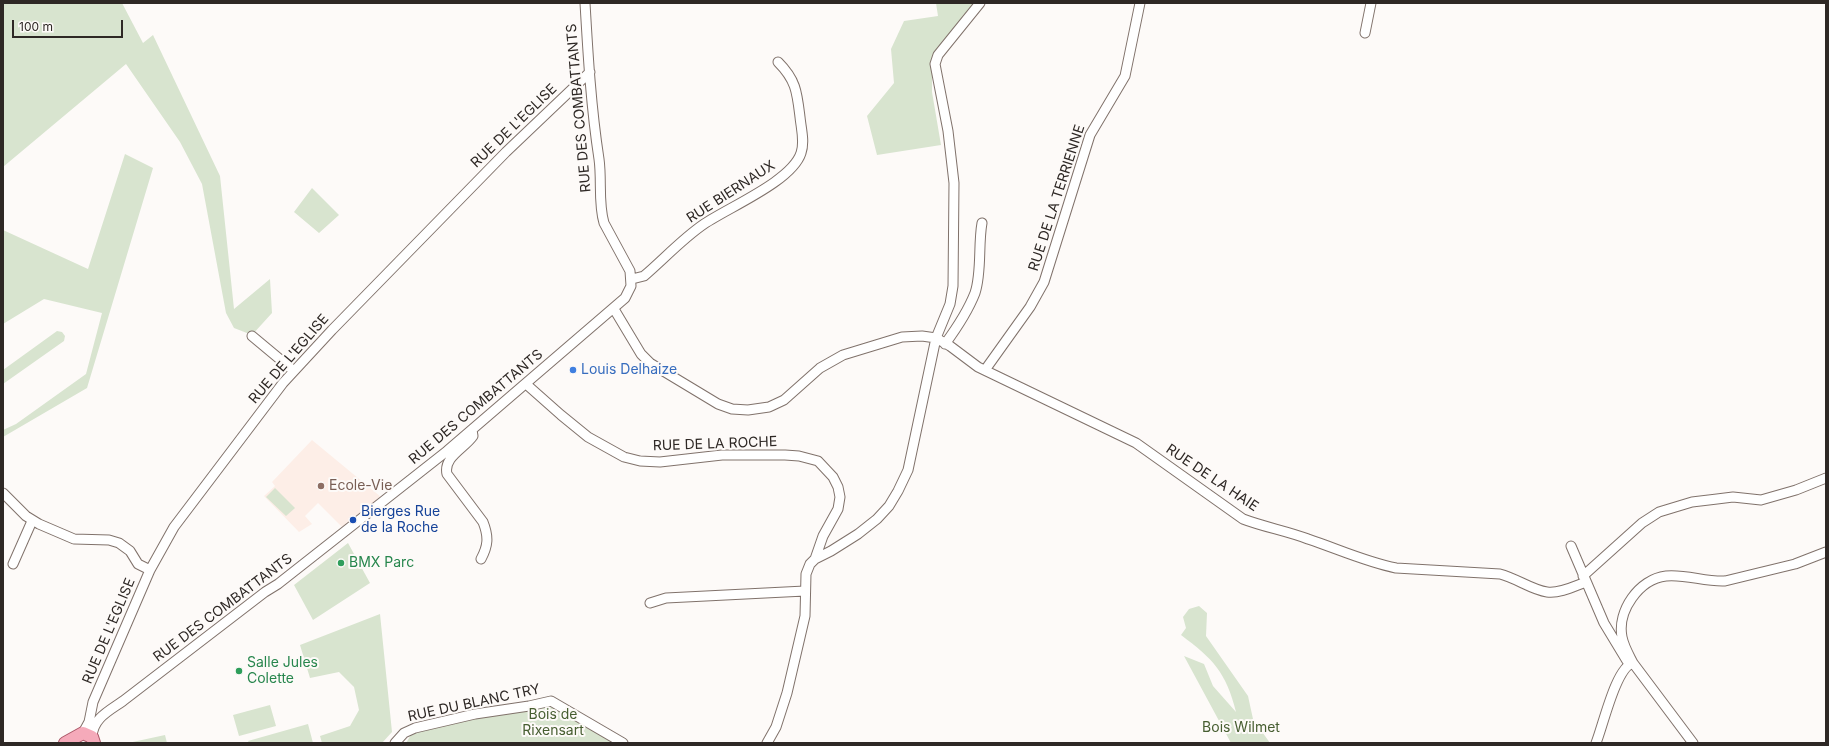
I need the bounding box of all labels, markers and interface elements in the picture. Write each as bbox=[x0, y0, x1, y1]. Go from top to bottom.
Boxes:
scale bar bbox=[14, 12, 125, 38]
text: 100 m bbox=[19, 19, 53, 34]
street label: RUE DES COMBATTANTS bbox=[563, 23, 595, 193]
street label: RUE DE L'EGLISE bbox=[468, 81, 560, 171]
street label: RUE DE LA TERRIENNE bbox=[1025, 123, 1089, 273]
street label: RUE BIERNAUX bbox=[684, 157, 778, 227]
street label: RUE DE L'EGLISE bbox=[246, 311, 332, 407]
street label: RUE DES COMBATTANTS bbox=[406, 346, 546, 468]
place label: Louis Delhaize bbox=[581, 362, 677, 378]
marker: Louis Delhaize bbox=[568, 365, 578, 375]
street label: RUE DE LA ROCHE bbox=[652, 433, 778, 455]
street label: RUE DE LA HAIE bbox=[1163, 441, 1261, 515]
place label: Ecole-Vie bbox=[329, 478, 392, 494]
marker: Ecole-Vie bbox=[316, 481, 326, 491]
place label: Bierges Rue de la Roche bbox=[361, 504, 440, 536]
marker: Bierges Rue de la Roche bbox=[348, 515, 358, 525]
street label: RUE DES COMBATTANTS bbox=[150, 550, 296, 666]
place label: BMX Parc bbox=[349, 555, 414, 571]
marker: BMX Parc bbox=[336, 558, 346, 568]
street label: RUE DE L'EGLISE bbox=[79, 576, 139, 686]
place label: Salle Jules Colette bbox=[247, 655, 318, 688]
marker: Salle Jules Colette bbox=[234, 666, 244, 676]
street label: RUE DU BLANC TRY bbox=[406, 681, 542, 725]
park label: Bois de Rixensart bbox=[522, 707, 584, 740]
park label: Bois Wilmet bbox=[1202, 720, 1280, 736]

